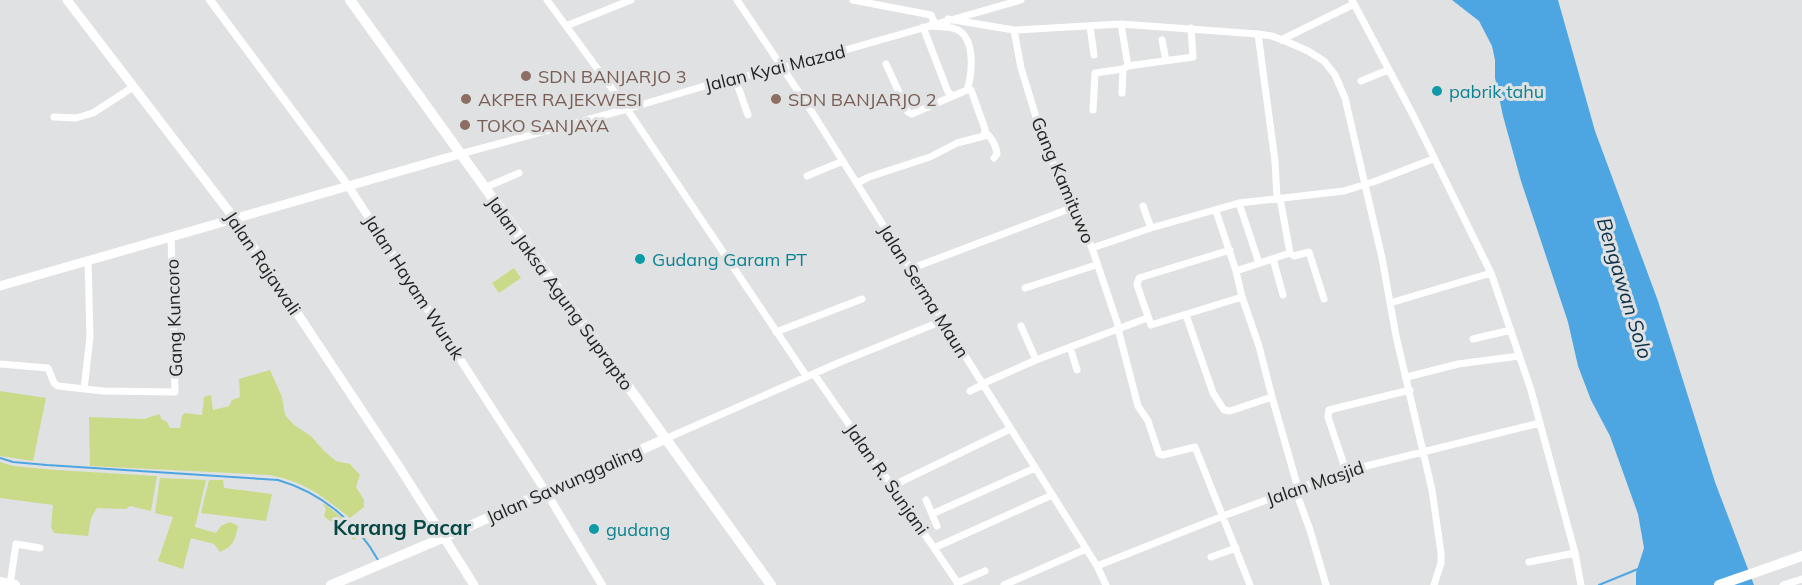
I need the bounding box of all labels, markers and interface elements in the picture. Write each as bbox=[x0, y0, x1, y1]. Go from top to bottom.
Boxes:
street label: Jalan Kyai Mazad bbox=[702, 39, 848, 97]
place label: SDN BANJARJO 3 bbox=[538, 65, 687, 88]
marker: SDN BANJARJO 3 bbox=[519, 69, 533, 83]
place label: pabrik tahu bbox=[1449, 80, 1544, 103]
marker: pabrik tahu bbox=[1430, 84, 1444, 98]
place label: AKPER RAJEKWESI bbox=[478, 88, 642, 111]
place label: SDN BANJARJO 2 bbox=[788, 88, 937, 111]
marker: AKPER RAJEKWESI bbox=[459, 92, 473, 106]
marker: SDN BANJARJO 2 bbox=[769, 92, 783, 106]
street label: Gang Kamituwo bbox=[1026, 113, 1100, 247]
place label: TOKO SANJAYA bbox=[477, 114, 609, 137]
marker: TOKO SANJAYA bbox=[458, 118, 472, 132]
street label: Jalan Jaksa Agung Suprapto bbox=[482, 191, 638, 395]
street label: Jalan Rajawali bbox=[220, 207, 306, 319]
street label: Jalan Hayam Wuruk bbox=[359, 210, 470, 364]
water label: Bengawan Solo bbox=[1592, 214, 1658, 362]
street label: Jalan Serma Maun bbox=[874, 220, 974, 362]
place label: Gudang Garam PT bbox=[652, 248, 807, 271]
marker: Gudang Garam PT bbox=[633, 252, 647, 266]
street label: Gang Kuncoro bbox=[160, 259, 188, 377]
street label: Jalan R. Sunjani bbox=[840, 419, 934, 539]
street label: Jalan Sawunggaling bbox=[483, 439, 645, 529]
street label: Jalan Masjid bbox=[1263, 456, 1367, 510]
district label: Karang Pacar bbox=[333, 514, 472, 540]
place label: gudang bbox=[606, 518, 670, 541]
marker: gudang bbox=[587, 522, 601, 536]

